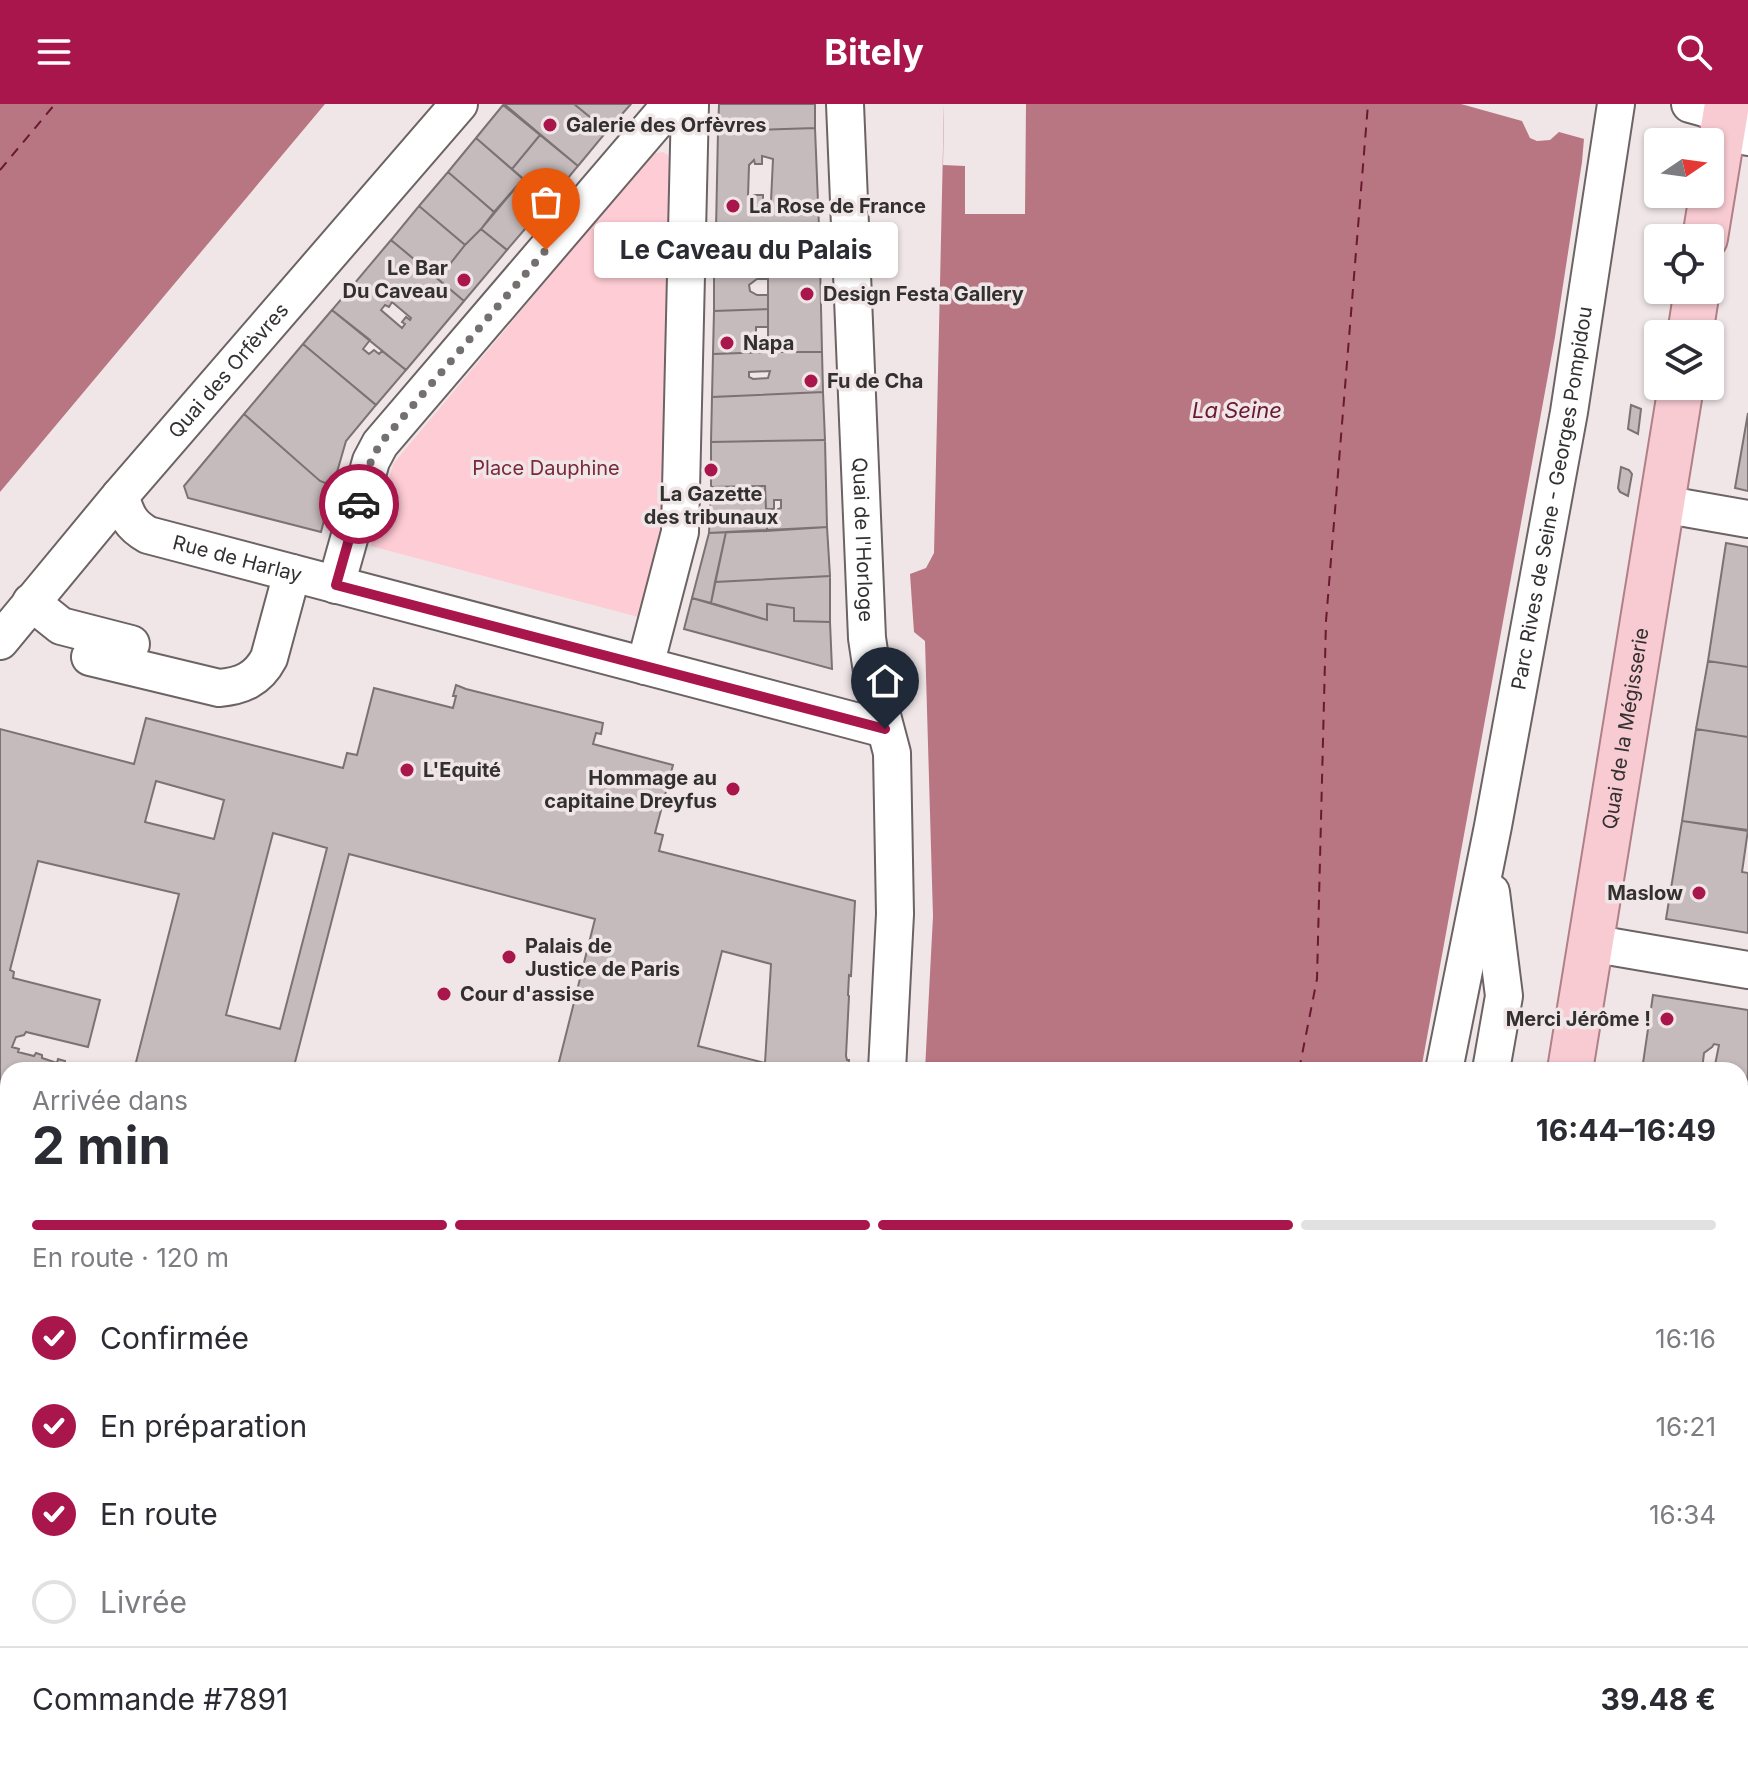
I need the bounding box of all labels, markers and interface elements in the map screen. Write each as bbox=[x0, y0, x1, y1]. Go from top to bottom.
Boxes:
icon: menu bbox=[32, 30, 76, 74]
text: Bitely bbox=[824, 30, 924, 74]
icon: search bbox=[1672, 30, 1716, 74]
place label: Galerie des Orfèvres bbox=[566, 113, 767, 137]
marker: Galerie des Orfèvres bbox=[541, 116, 559, 134]
north arrow bbox=[1644, 128, 1724, 208]
map controls bbox=[1644, 128, 1724, 400]
pin bbox=[512, 168, 580, 250]
icon: bag bbox=[524, 180, 568, 224]
place label: La Rose de France bbox=[749, 194, 926, 218]
marker: La Rose de France bbox=[724, 197, 742, 215]
callout: Le Caveau du Palais bbox=[594, 222, 898, 278]
button: locate bbox=[1644, 224, 1724, 304]
text: Le Caveau du Palais bbox=[620, 234, 872, 265]
place label: Le Bar Du Caveau bbox=[343, 256, 448, 303]
marker: Le Bar Du Caveau bbox=[455, 271, 473, 289]
place label: Design Festa Gallery bbox=[823, 282, 1024, 306]
marker: Design Festa Gallery bbox=[798, 285, 816, 303]
street label: Quai des Orfèvres bbox=[163, 298, 293, 443]
street label: Parc Rives de Seine - Georges Pompidou bbox=[1506, 305, 1597, 692]
button: layers bbox=[1644, 320, 1724, 400]
place label: Napa bbox=[743, 331, 794, 355]
marker: Napa bbox=[718, 334, 736, 352]
place label: Fu de Cha bbox=[827, 369, 923, 393]
marker: Fu de Cha bbox=[802, 372, 820, 390]
water label: La Seine bbox=[1192, 397, 1282, 423]
park label: Place Dauphine bbox=[472, 456, 620, 480]
street label: Quai de l'Horloge bbox=[848, 457, 878, 622]
marker: La Gazette des tribunaux bbox=[702, 461, 720, 479]
courier bbox=[319, 464, 399, 544]
icon: car bbox=[337, 482, 381, 526]
place label: La Gazette des tribunaux bbox=[644, 482, 779, 529]
street label: Rue de Harlay bbox=[170, 530, 305, 587]
street label: Quai de la Mégisserie bbox=[1597, 626, 1654, 831]
pin bbox=[851, 647, 919, 729]
icon: home bbox=[863, 659, 907, 703]
place label: L'Equité bbox=[423, 758, 501, 782]
marker: L'Equité bbox=[398, 761, 416, 779]
place label: Hommage au capitaine Dreyfus bbox=[544, 766, 717, 813]
marker: Hommage au capitaine Dreyfus bbox=[724, 780, 742, 798]
place label: Maslow bbox=[1607, 881, 1683, 905]
marker: Maslow bbox=[1690, 884, 1708, 902]
place label: Palais de Justice de Paris bbox=[525, 934, 680, 981]
marker: Palais de Justice de Paris bbox=[500, 948, 518, 966]
place label: Cour d'assise bbox=[460, 982, 594, 1006]
marker: Cour d'assise bbox=[435, 985, 453, 1003]
place label: Merci Jérôme ! bbox=[1506, 1007, 1651, 1031]
marker: Merci Jérôme ! bbox=[1658, 1010, 1676, 1028]
text: Arrivée dans bbox=[32, 1085, 188, 1116]
text: 16:44–16:49 bbox=[1536, 1112, 1716, 1148]
text: 2 min bbox=[32, 1114, 171, 1177]
text: En route · 120 m bbox=[32, 1242, 229, 1273]
icon: check bbox=[32, 1316, 76, 1360]
text: Confirmée bbox=[100, 1320, 249, 1356]
text: 16:16 bbox=[1655, 1323, 1716, 1354]
icon: check bbox=[32, 1404, 76, 1448]
text: En préparation bbox=[100, 1408, 307, 1444]
text: 16:21 bbox=[1655, 1411, 1716, 1442]
icon: check bbox=[32, 1492, 76, 1536]
text: En route bbox=[100, 1496, 218, 1532]
text: 16:34 bbox=[1649, 1499, 1716, 1530]
text: Livrée bbox=[100, 1584, 187, 1620]
text: Commande #7891 bbox=[32, 1681, 288, 1717]
text: 39.48 € bbox=[1601, 1681, 1716, 1717]

